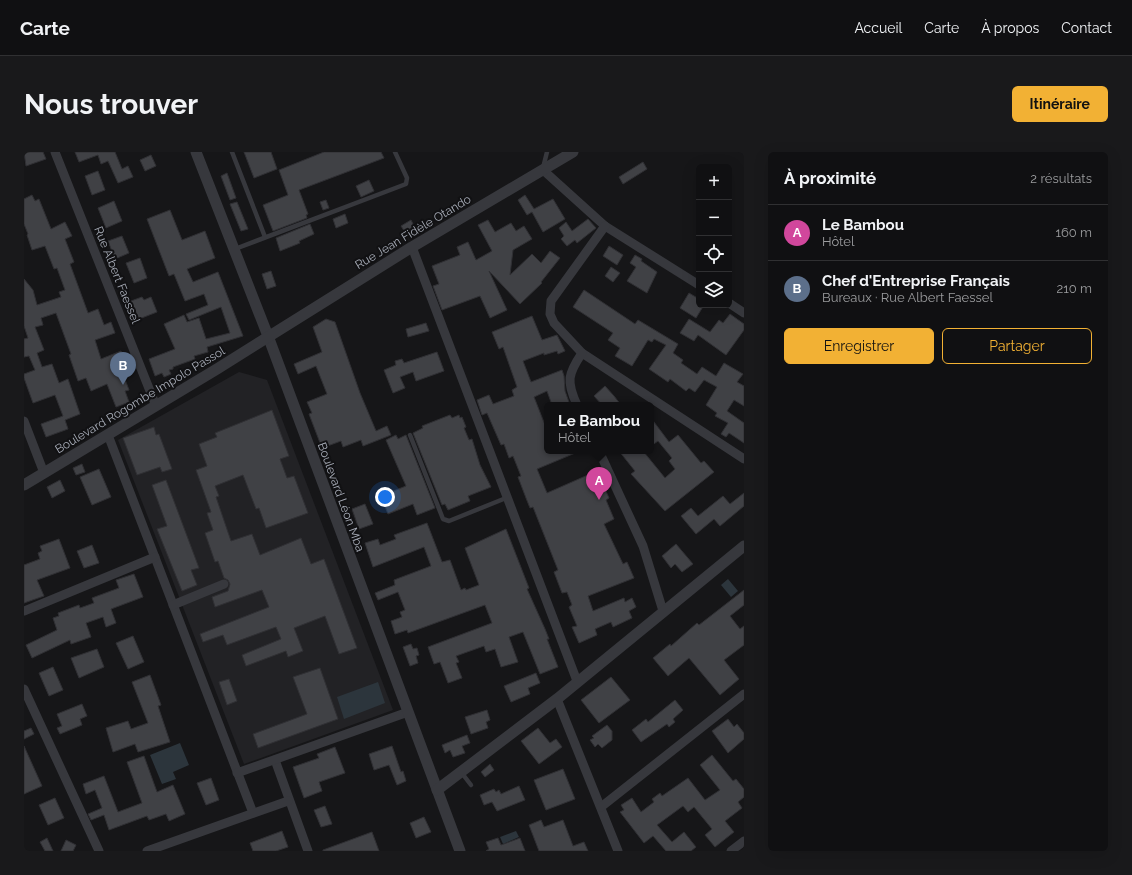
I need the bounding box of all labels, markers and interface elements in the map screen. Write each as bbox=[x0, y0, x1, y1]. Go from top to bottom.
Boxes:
text: Carte bbox=[20, 17, 70, 39]
text: Accueil bbox=[854, 20, 902, 36]
text: Carte bbox=[924, 20, 959, 36]
text: À propos bbox=[981, 20, 1039, 36]
text: Contact bbox=[1061, 20, 1112, 36]
button: Itinéraire bbox=[1012, 86, 1108, 122]
text: Nous trouver bbox=[24, 88, 198, 121]
map controls bbox=[696, 164, 732, 308]
button: + bbox=[696, 164, 732, 200]
text: À proximité bbox=[784, 168, 876, 188]
text: 2 résultats bbox=[1030, 171, 1092, 186]
street label: Rue Jean Fidèle Otando bbox=[353, 192, 473, 272]
button: − bbox=[696, 200, 732, 236]
text: Le Bambou bbox=[822, 216, 904, 234]
street label: Rue Albert Faessel bbox=[91, 224, 143, 326]
text: A bbox=[793, 225, 801, 240]
text: 160 m bbox=[1055, 225, 1092, 240]
text: Hôtel bbox=[822, 234, 855, 249]
button: locate bbox=[696, 236, 732, 272]
button: layers bbox=[696, 272, 732, 308]
text: Chef d'Entreprise Français bbox=[822, 272, 1010, 290]
text: B bbox=[793, 281, 801, 296]
text: 210 m bbox=[1056, 281, 1092, 296]
text: Bureaux · Rue Albert Faessel bbox=[822, 290, 993, 305]
button: Enregistrer bbox=[784, 328, 934, 364]
button: Partager bbox=[942, 328, 1092, 364]
street label: Boulevard Rogombe Impolo Passol bbox=[52, 343, 228, 457]
pin: B bbox=[110, 352, 136, 385]
popup bbox=[544, 402, 654, 454]
text: Le Bambou bbox=[558, 412, 640, 430]
text: Hôtel bbox=[558, 430, 591, 445]
street label: Boulevard Léon Mba bbox=[315, 440, 367, 554]
pin: A bbox=[586, 467, 612, 500]
your location bbox=[375, 487, 395, 507]

